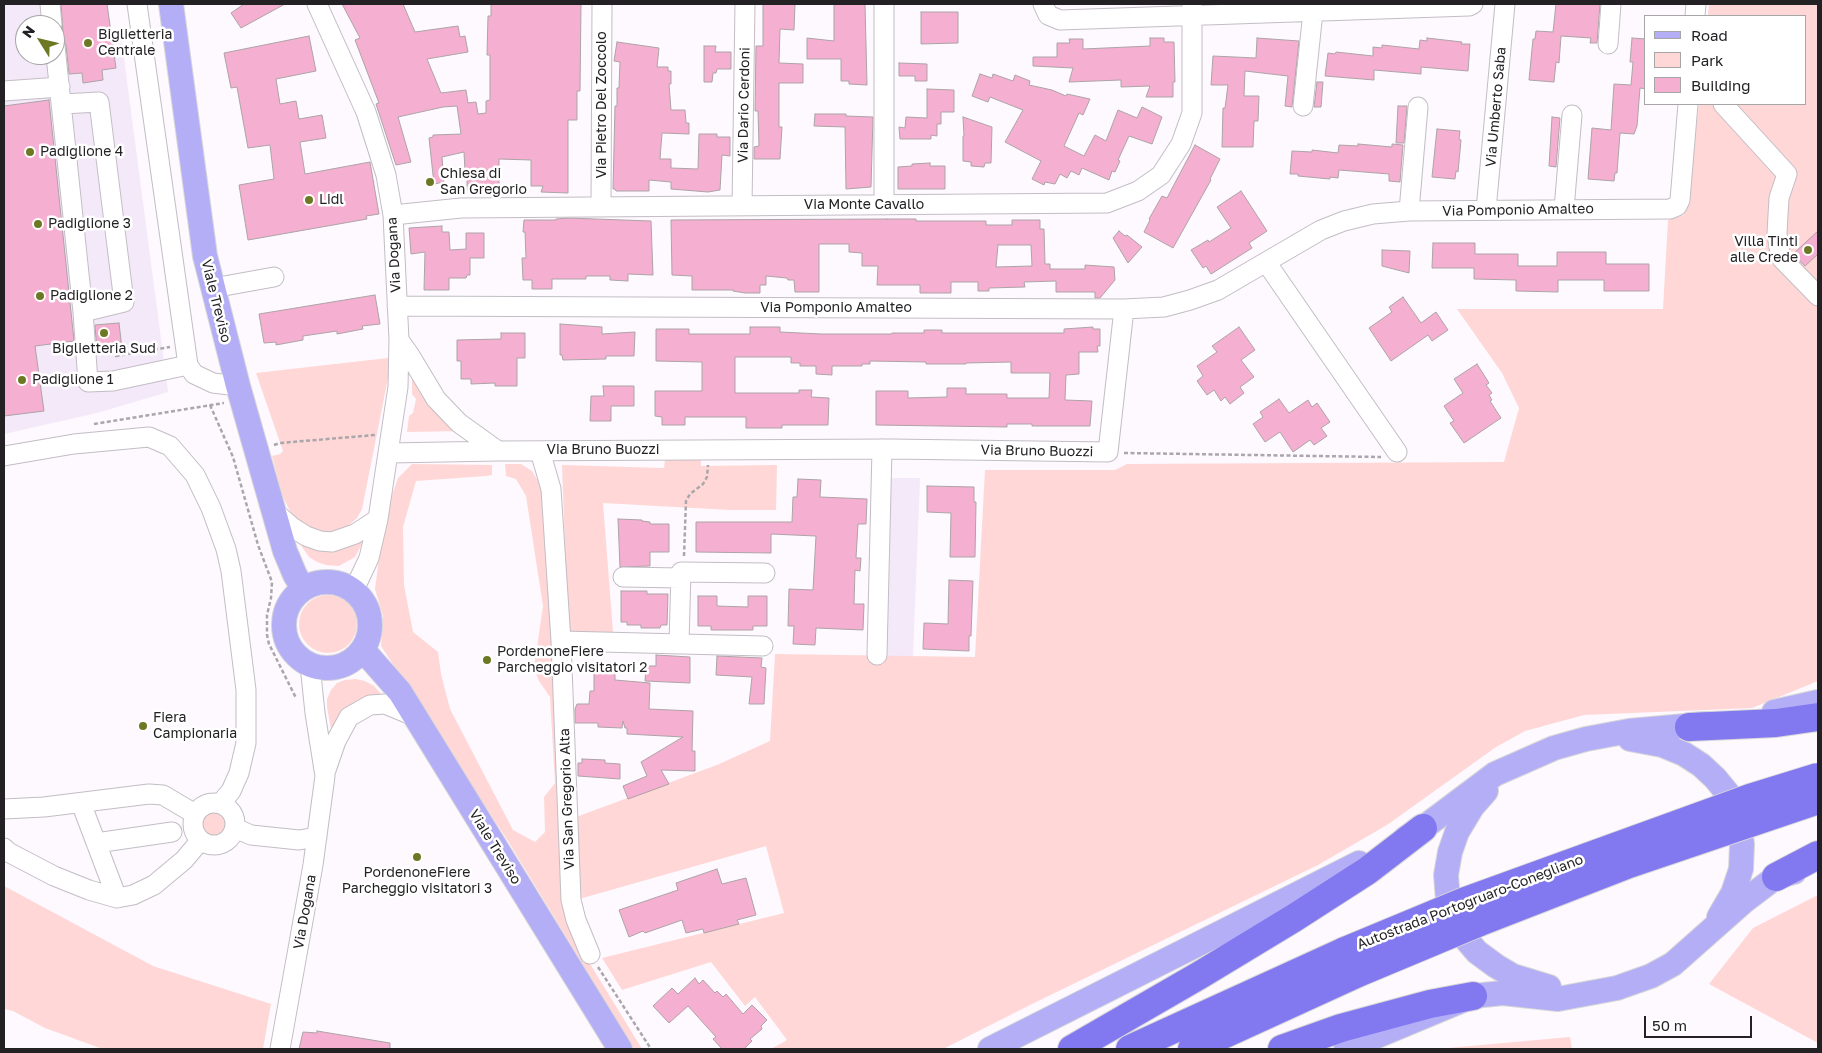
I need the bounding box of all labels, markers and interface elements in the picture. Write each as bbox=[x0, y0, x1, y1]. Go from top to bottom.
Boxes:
north arrow bbox=[15, 15, 65, 65]
legend bbox=[1644, 15, 1807, 105]
text: N bbox=[18, 22, 38, 41]
text: Road bbox=[1691, 26, 1728, 44]
place label: Biglietteria Centrale bbox=[98, 27, 172, 59]
street label: Via Pietro Del Zoccolo bbox=[594, 31, 610, 179]
marker: Biglietteria Centrale bbox=[82, 37, 94, 49]
street label: Via Umberto Saba bbox=[1482, 46, 1510, 168]
street label: Via Dario Cerdoni bbox=[735, 47, 753, 163]
text: Park bbox=[1691, 51, 1723, 69]
text: Building bbox=[1691, 76, 1751, 94]
place label: Padiglione 4 bbox=[40, 144, 123, 160]
marker: Padiglione 4 bbox=[24, 146, 36, 158]
place label: Chiesa di San Gregorio bbox=[440, 166, 527, 198]
marker: Chiesa di San Gregorio bbox=[424, 176, 436, 188]
place label: Lidl bbox=[319, 192, 344, 208]
marker: Lidl bbox=[303, 194, 315, 206]
street label: Via Monte Cavallo bbox=[804, 197, 924, 213]
street label: Via Pomponio Amalteo bbox=[1442, 200, 1594, 220]
place label: Padiglione 3 bbox=[48, 216, 131, 232]
street label: Via Dogana bbox=[384, 217, 404, 293]
marker: Padiglione 3 bbox=[32, 218, 44, 230]
place label: Villa Tinti alle Crede bbox=[1730, 234, 1798, 266]
marker: Villa Tinti alle Crede bbox=[1802, 244, 1814, 256]
street label: Viale Treviso bbox=[198, 258, 234, 344]
place label: Padiglione 2 bbox=[50, 288, 133, 304]
marker: Padiglione 2 bbox=[34, 290, 46, 302]
street label: Via Pomponio Amalteo bbox=[760, 300, 912, 316]
marker: Biglietteria Sud bbox=[98, 327, 110, 339]
place label: Biglietteria Sud bbox=[52, 341, 156, 357]
place label: Padiglione 1 bbox=[32, 372, 114, 388]
marker: Padiglione 1 bbox=[16, 374, 28, 386]
street label: Via Bruno Buozzi bbox=[547, 442, 659, 458]
street label: Via Bruno Buozzi bbox=[980, 442, 1094, 460]
place label: PordenoneFiere Parcheggio visitatori 2 bbox=[497, 644, 647, 676]
marker: PordenoneFiere Parcheggio visitatori 2 bbox=[481, 654, 493, 666]
place label: Fiera Campionaria bbox=[153, 710, 237, 742]
marker: Fiera Campionaria bbox=[137, 720, 149, 732]
street label: Via San Gregorio Alta bbox=[556, 728, 578, 870]
street label: Viale Treviso bbox=[465, 807, 525, 887]
marker: PordenoneFiere Parcheggio visitatori 3 bbox=[411, 851, 423, 863]
street label: Autostrada Portogruaro-Conegliano bbox=[1355, 851, 1585, 953]
place label: PordenoneFiere Parcheggio visitatori 3 bbox=[342, 865, 492, 898]
street label: Via Dogana bbox=[290, 873, 320, 951]
scale bar bbox=[1647, 1006, 1754, 1038]
text: 50 m bbox=[1652, 1016, 1687, 1034]

